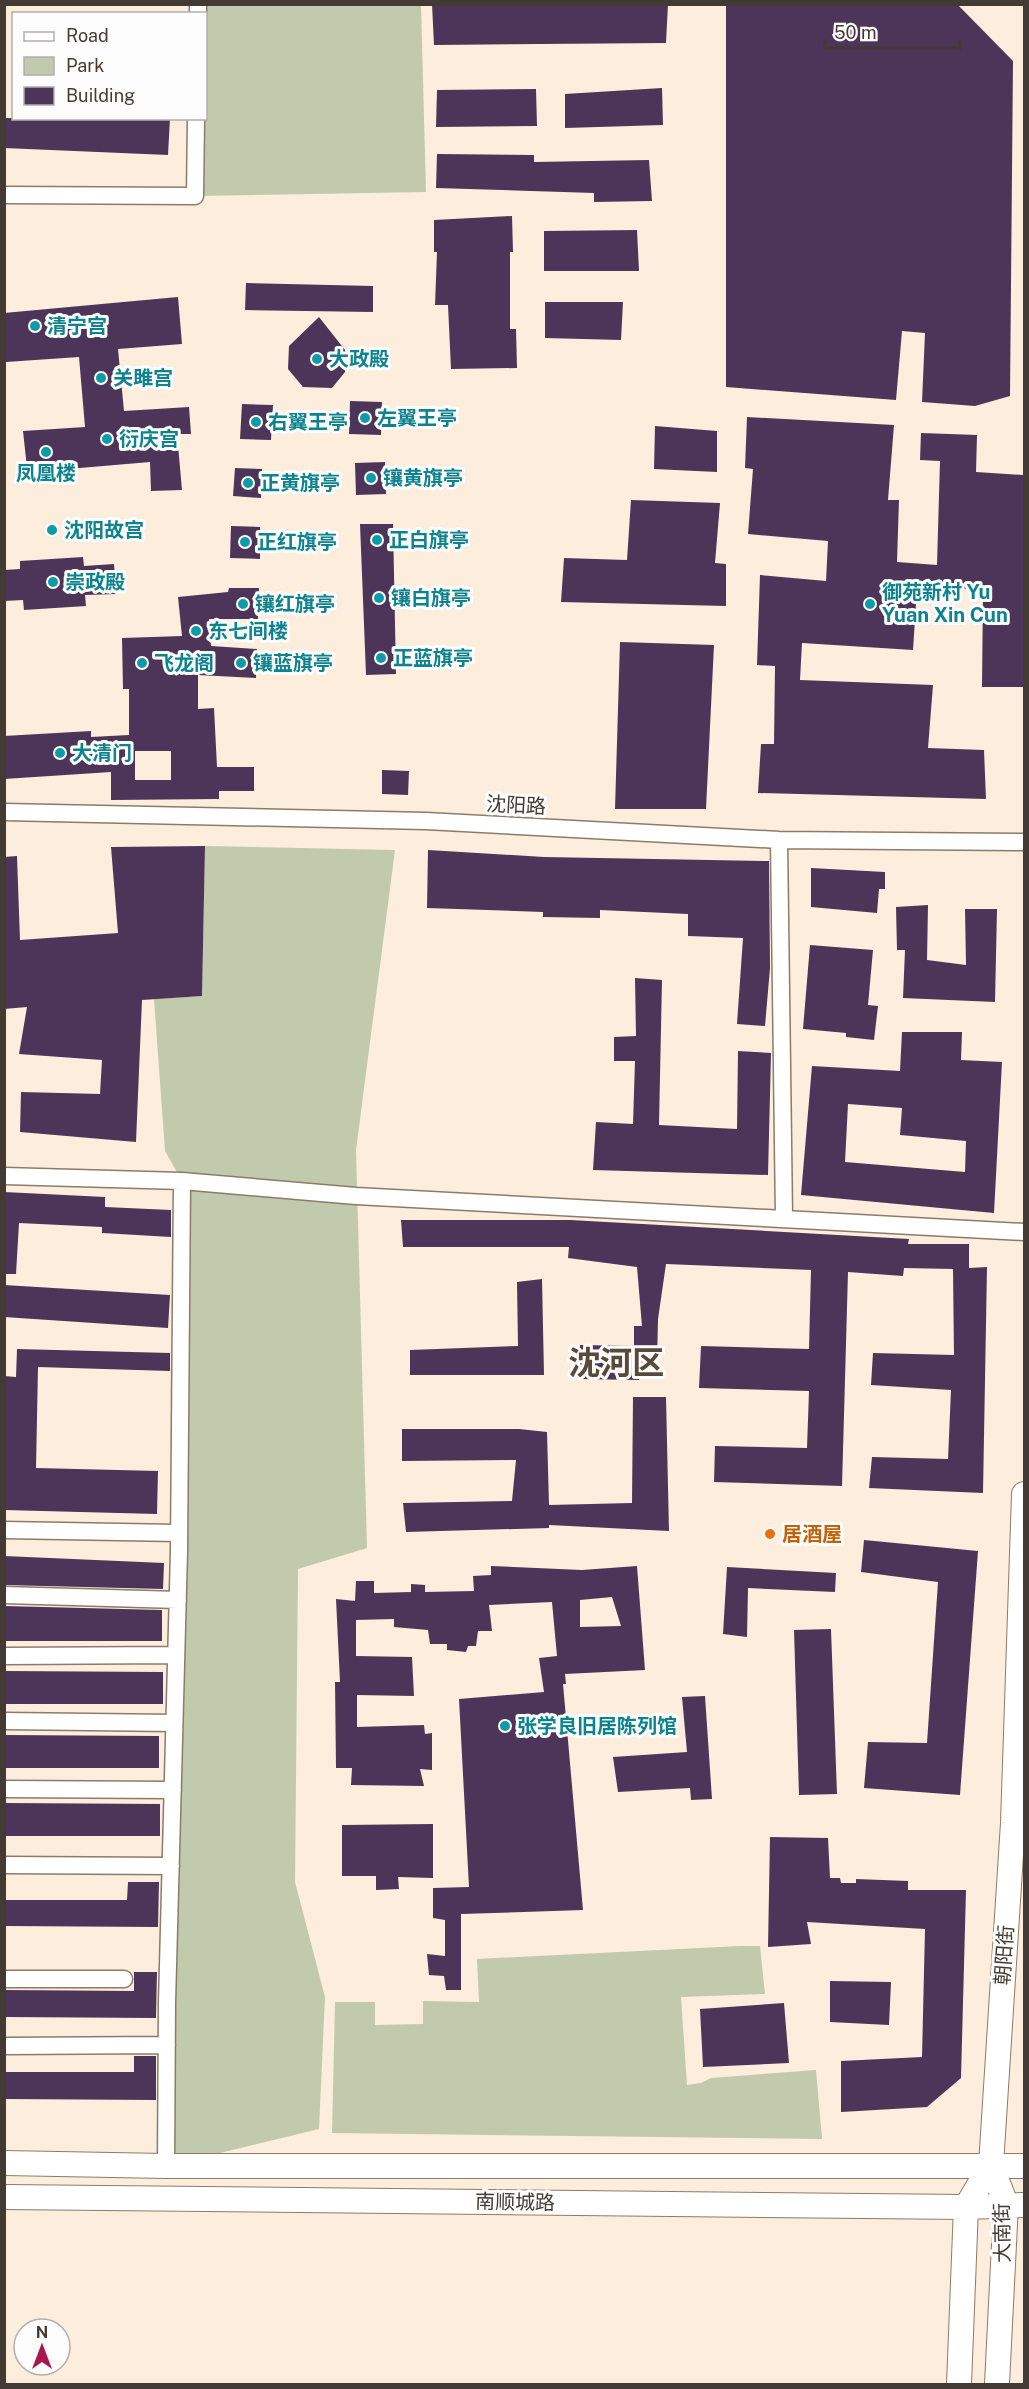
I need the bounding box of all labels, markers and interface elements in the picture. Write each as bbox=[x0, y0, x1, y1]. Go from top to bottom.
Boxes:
legend bbox=[12, 12, 207, 120]
scale bar bbox=[825, 12, 960, 50]
text: 50 m bbox=[834, 22, 877, 43]
text: Road bbox=[66, 25, 109, 46]
text: Park bbox=[66, 55, 104, 76]
text: Building bbox=[66, 85, 135, 106]
place label: 清宁宫 bbox=[47, 314, 107, 338]
marker: 清宁宫 bbox=[28, 319, 42, 333]
place label: 大政殿 bbox=[329, 347, 389, 371]
marker: 大政殿 bbox=[310, 352, 324, 366]
place label: 关雎宫 bbox=[113, 366, 173, 390]
marker: 关雎宫 bbox=[94, 371, 108, 385]
place label: 左翼王亭 bbox=[377, 406, 457, 430]
place label: 右翼王亭 bbox=[268, 410, 348, 434]
marker: 左翼王亭 bbox=[358, 411, 372, 425]
marker: 右翼王亭 bbox=[249, 415, 263, 429]
place label: 衍庆宫 bbox=[119, 427, 179, 451]
marker: 衍庆宫 bbox=[100, 432, 114, 446]
marker: 凤凰楼 bbox=[39, 445, 53, 459]
place label: 凤凰楼 bbox=[16, 461, 76, 485]
place label: 镶黄旗亭 bbox=[383, 466, 463, 490]
place label: 正黄旗亭 bbox=[260, 471, 340, 495]
marker: 镶黄旗亭 bbox=[364, 471, 378, 485]
marker: 正黄旗亭 bbox=[241, 476, 255, 490]
place label: 沈阳故宫 bbox=[64, 518, 144, 542]
marker: 沈阳故宫 bbox=[45, 523, 59, 537]
place label: 正白旗亭 bbox=[389, 528, 469, 552]
place label: 正红旗亭 bbox=[257, 530, 337, 554]
marker: 正白旗亭 bbox=[370, 533, 384, 547]
marker: 正红旗亭 bbox=[238, 535, 252, 549]
place label: 崇政殿 bbox=[65, 570, 125, 594]
marker: 崇政殿 bbox=[46, 575, 60, 589]
place label: 御苑新村 Yu Yuan Xin Cun bbox=[882, 580, 1008, 627]
place label: 镶白旗亭 bbox=[391, 586, 471, 610]
marker: 镶白旗亭 bbox=[372, 591, 386, 605]
place label: 镶红旗亭 bbox=[255, 592, 335, 616]
marker: 镶红旗亭 bbox=[236, 597, 250, 611]
marker: 御苑新村 Yu Yuan Xin Cun bbox=[863, 597, 877, 611]
place label: 东七间楼 bbox=[208, 619, 288, 643]
marker: 东七间楼 bbox=[189, 624, 203, 638]
place label: 正蓝旗亭 bbox=[393, 646, 473, 670]
place label: 飞龙阁 bbox=[154, 651, 214, 675]
place label: 镶蓝旗亭 bbox=[253, 651, 333, 675]
marker: 正蓝旗亭 bbox=[374, 651, 388, 665]
marker: 飞龙阁 bbox=[135, 656, 149, 670]
marker: 镶蓝旗亭 bbox=[234, 656, 248, 670]
place label: 大清门 bbox=[72, 741, 132, 765]
marker: 大清门 bbox=[53, 746, 67, 760]
street label: 沈阳路 bbox=[485, 791, 547, 819]
district label: 沈河区 bbox=[568, 1344, 664, 1381]
place label: 居酒屋 bbox=[782, 1522, 842, 1546]
marker: 居酒屋 bbox=[763, 1527, 777, 1541]
place label: 张学良旧居陈列馆 bbox=[517, 1714, 677, 1738]
marker: 张学良旧居陈列馆 bbox=[498, 1719, 512, 1733]
street label: 朝阳街 bbox=[990, 1924, 1018, 1986]
street label: 南顺城路 bbox=[475, 2189, 555, 2215]
street label: 大南街 bbox=[989, 2203, 1015, 2263]
north arrow bbox=[12, 2317, 72, 2377]
text: N bbox=[36, 2323, 48, 2342]

